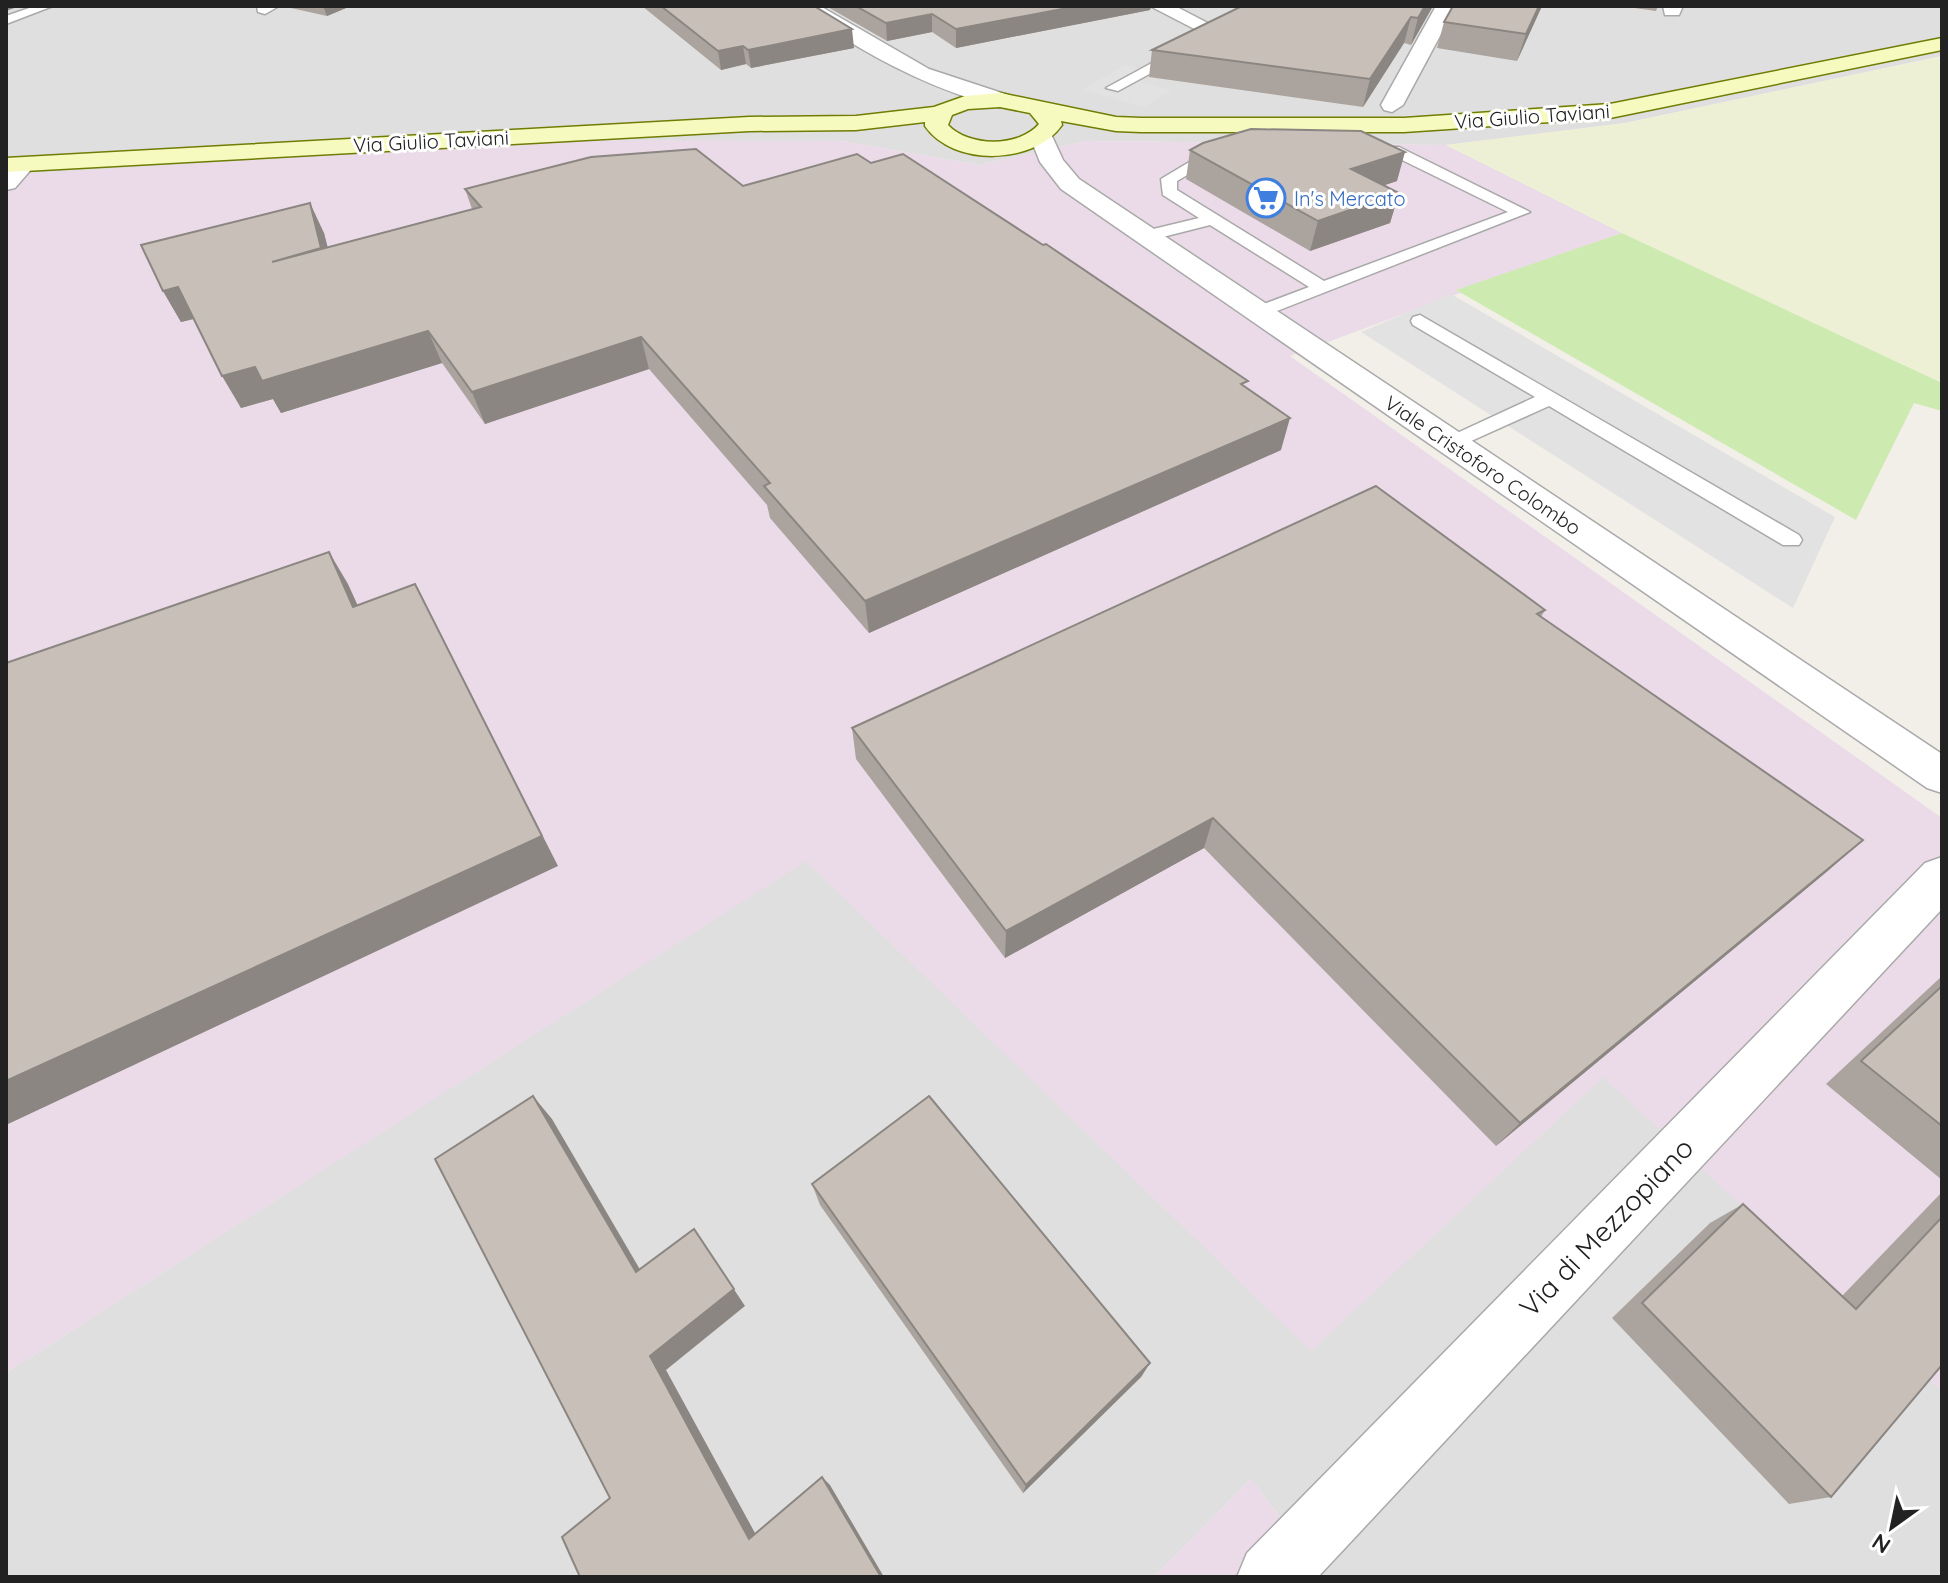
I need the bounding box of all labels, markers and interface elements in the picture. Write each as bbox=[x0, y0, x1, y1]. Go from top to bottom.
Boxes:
street label: Via Giulio Taviani bbox=[1453, 98, 1611, 134]
street label: Via Giulio Taviani bbox=[352, 124, 510, 158]
supermarket icon: In's Mercato bbox=[1245, 177, 1287, 219]
place label: In's Mercato bbox=[1294, 186, 1406, 211]
street label: Viale Cristoforo Colombo bbox=[1380, 390, 1586, 540]
street label: Via di Mezzopiano bbox=[1512, 1130, 1700, 1324]
north arrow bbox=[1852, 1487, 1932, 1567]
text: N bbox=[1867, 1528, 1896, 1560]

